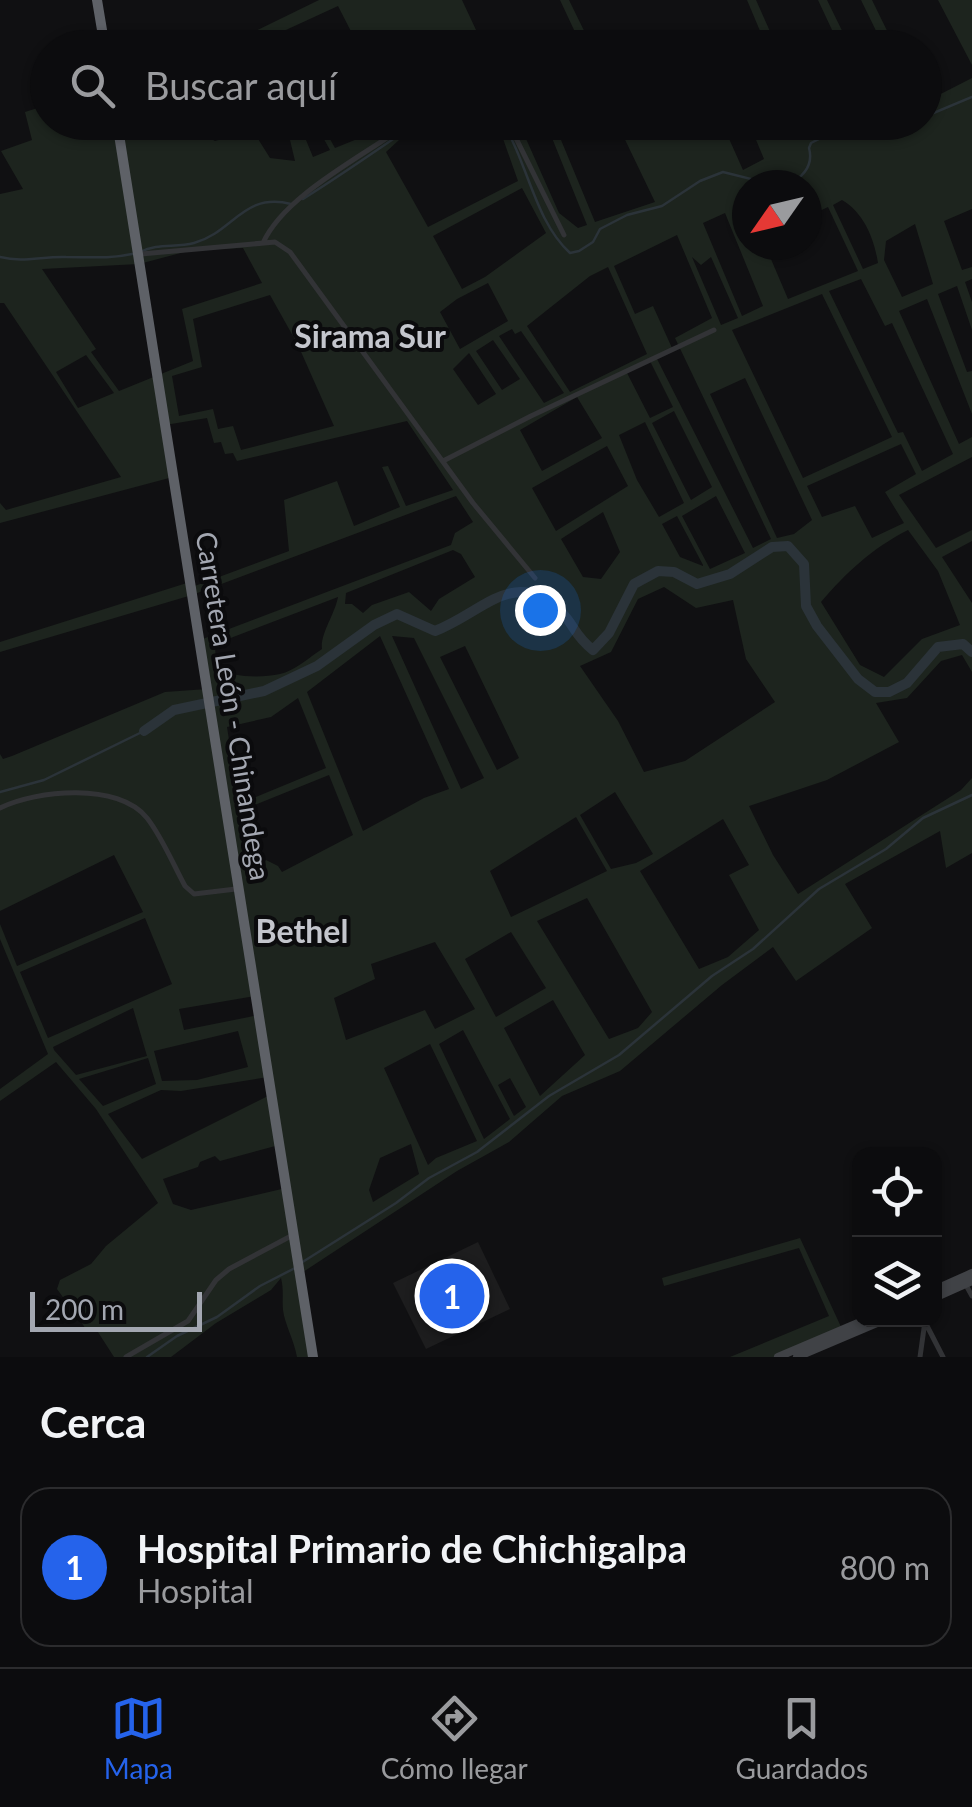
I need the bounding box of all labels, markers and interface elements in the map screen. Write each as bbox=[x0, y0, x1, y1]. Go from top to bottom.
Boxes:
search box bbox=[30, 30, 942, 140]
icon: search bbox=[65, 58, 120, 113]
text: Buscar aquí bbox=[145, 62, 337, 108]
north arrow bbox=[732, 170, 822, 260]
district label: Sirama Sur bbox=[294, 316, 446, 355]
street label: Carretera León - Chinandega bbox=[190, 529, 278, 883]
your location bbox=[515, 585, 566, 636]
district label: Bethel bbox=[256, 911, 348, 950]
map controls bbox=[852, 1147, 942, 1327]
button: locate bbox=[852, 1147, 942, 1237]
button: layers bbox=[852, 1237, 942, 1327]
pin: 1 bbox=[420, 1258, 484, 1334]
scale bar bbox=[30, 1287, 202, 1332]
text: 200 m bbox=[45, 1292, 124, 1326]
text: Cerca bbox=[40, 1397, 146, 1447]
text: Hospital Primario de Chichigalpa bbox=[137, 1525, 687, 1571]
text: 1 bbox=[65, 1548, 84, 1587]
text: 800 m bbox=[840, 1548, 930, 1587]
text: Hospital bbox=[137, 1571, 253, 1610]
tab: Mapa bbox=[104, 1691, 173, 1785]
tab: Cómo llegar bbox=[381, 1691, 528, 1785]
tab: Guardados bbox=[735, 1691, 868, 1785]

